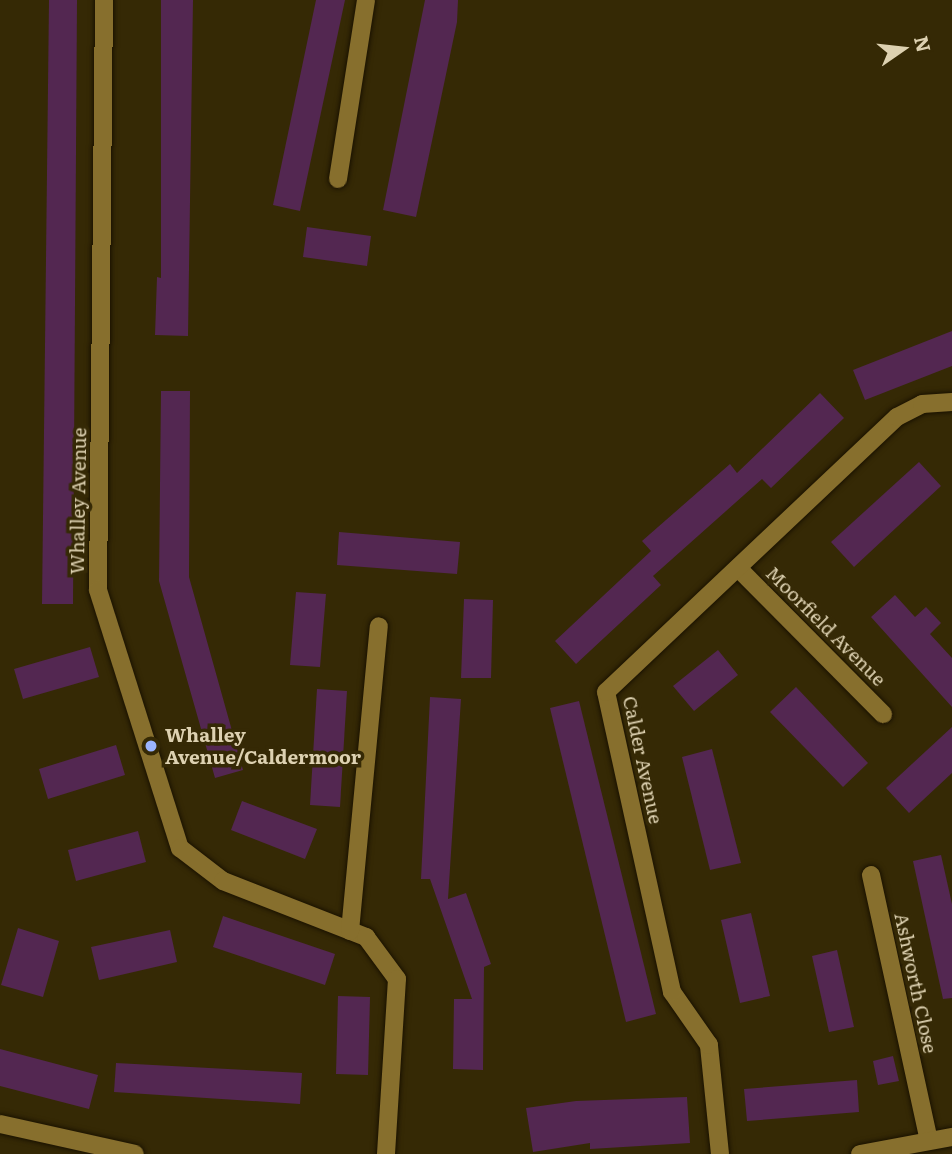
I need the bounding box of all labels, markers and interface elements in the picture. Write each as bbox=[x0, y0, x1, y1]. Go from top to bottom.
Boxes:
north arrow bbox=[868, 14, 938, 84]
text: N bbox=[908, 33, 939, 55]
street label: Whalley Avenue bbox=[65, 427, 91, 575]
street label: Moorfield Avenue bbox=[761, 561, 891, 691]
street label: Calder Avenue bbox=[618, 694, 668, 826]
place label: Whalley Avenue/Caldermoor bbox=[165, 724, 361, 768]
marker: Whalley Avenue/Caldermoor bbox=[143, 738, 159, 754]
street label: Ashworth Close bbox=[890, 911, 942, 1055]

